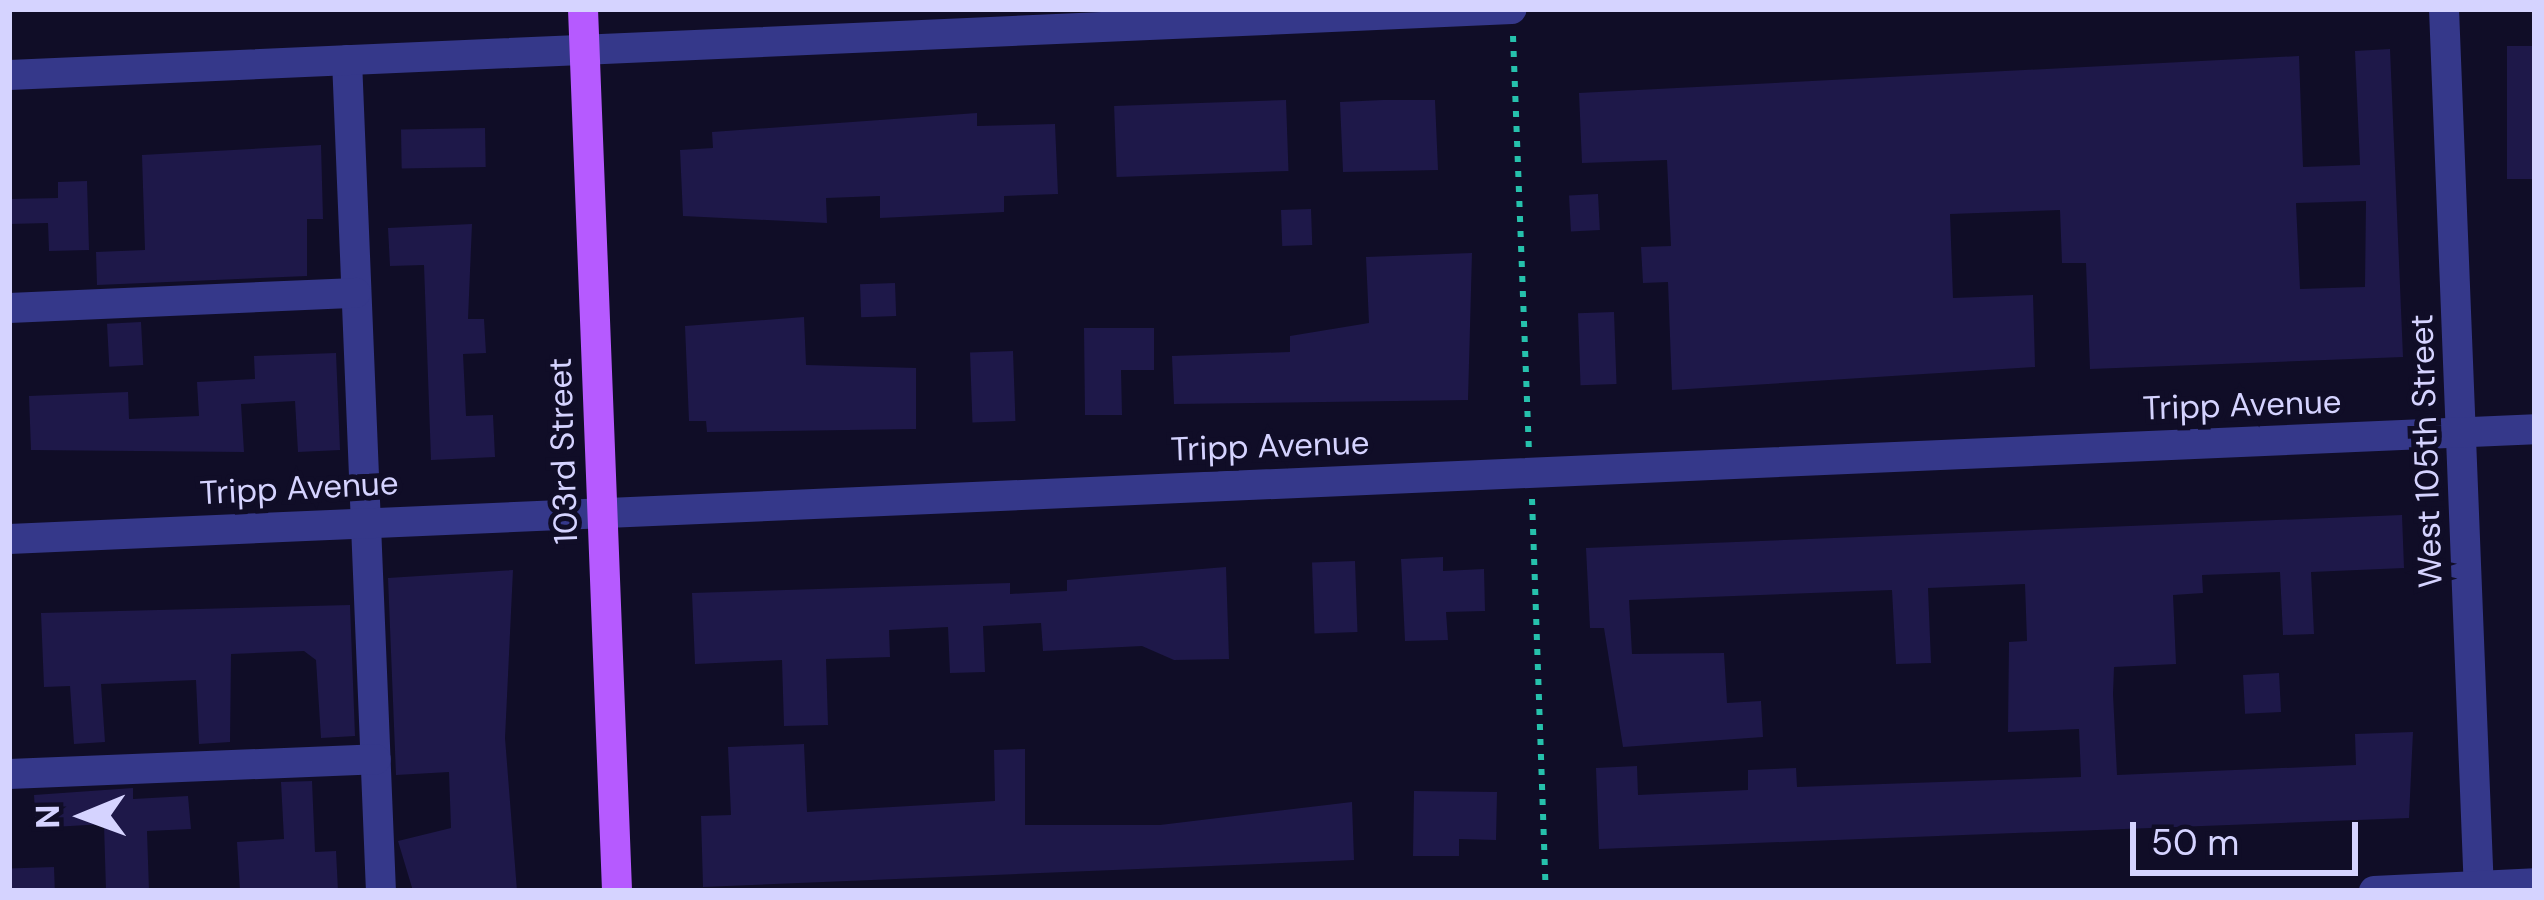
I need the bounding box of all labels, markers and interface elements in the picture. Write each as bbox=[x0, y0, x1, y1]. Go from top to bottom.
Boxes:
street label: West 105th Street bbox=[2401, 314, 2451, 588]
street label: 103rd Street bbox=[540, 357, 586, 545]
street label: Tripp Avenue bbox=[2142, 382, 2342, 428]
street label: Tripp Avenue bbox=[1170, 423, 1370, 469]
street label: Tripp Avenue bbox=[199, 463, 399, 513]
north arrow bbox=[24, 756, 144, 876]
scale bar bbox=[2136, 798, 2364, 872]
text: N bbox=[26, 804, 69, 829]
text: 50 m bbox=[2151, 819, 2239, 866]

